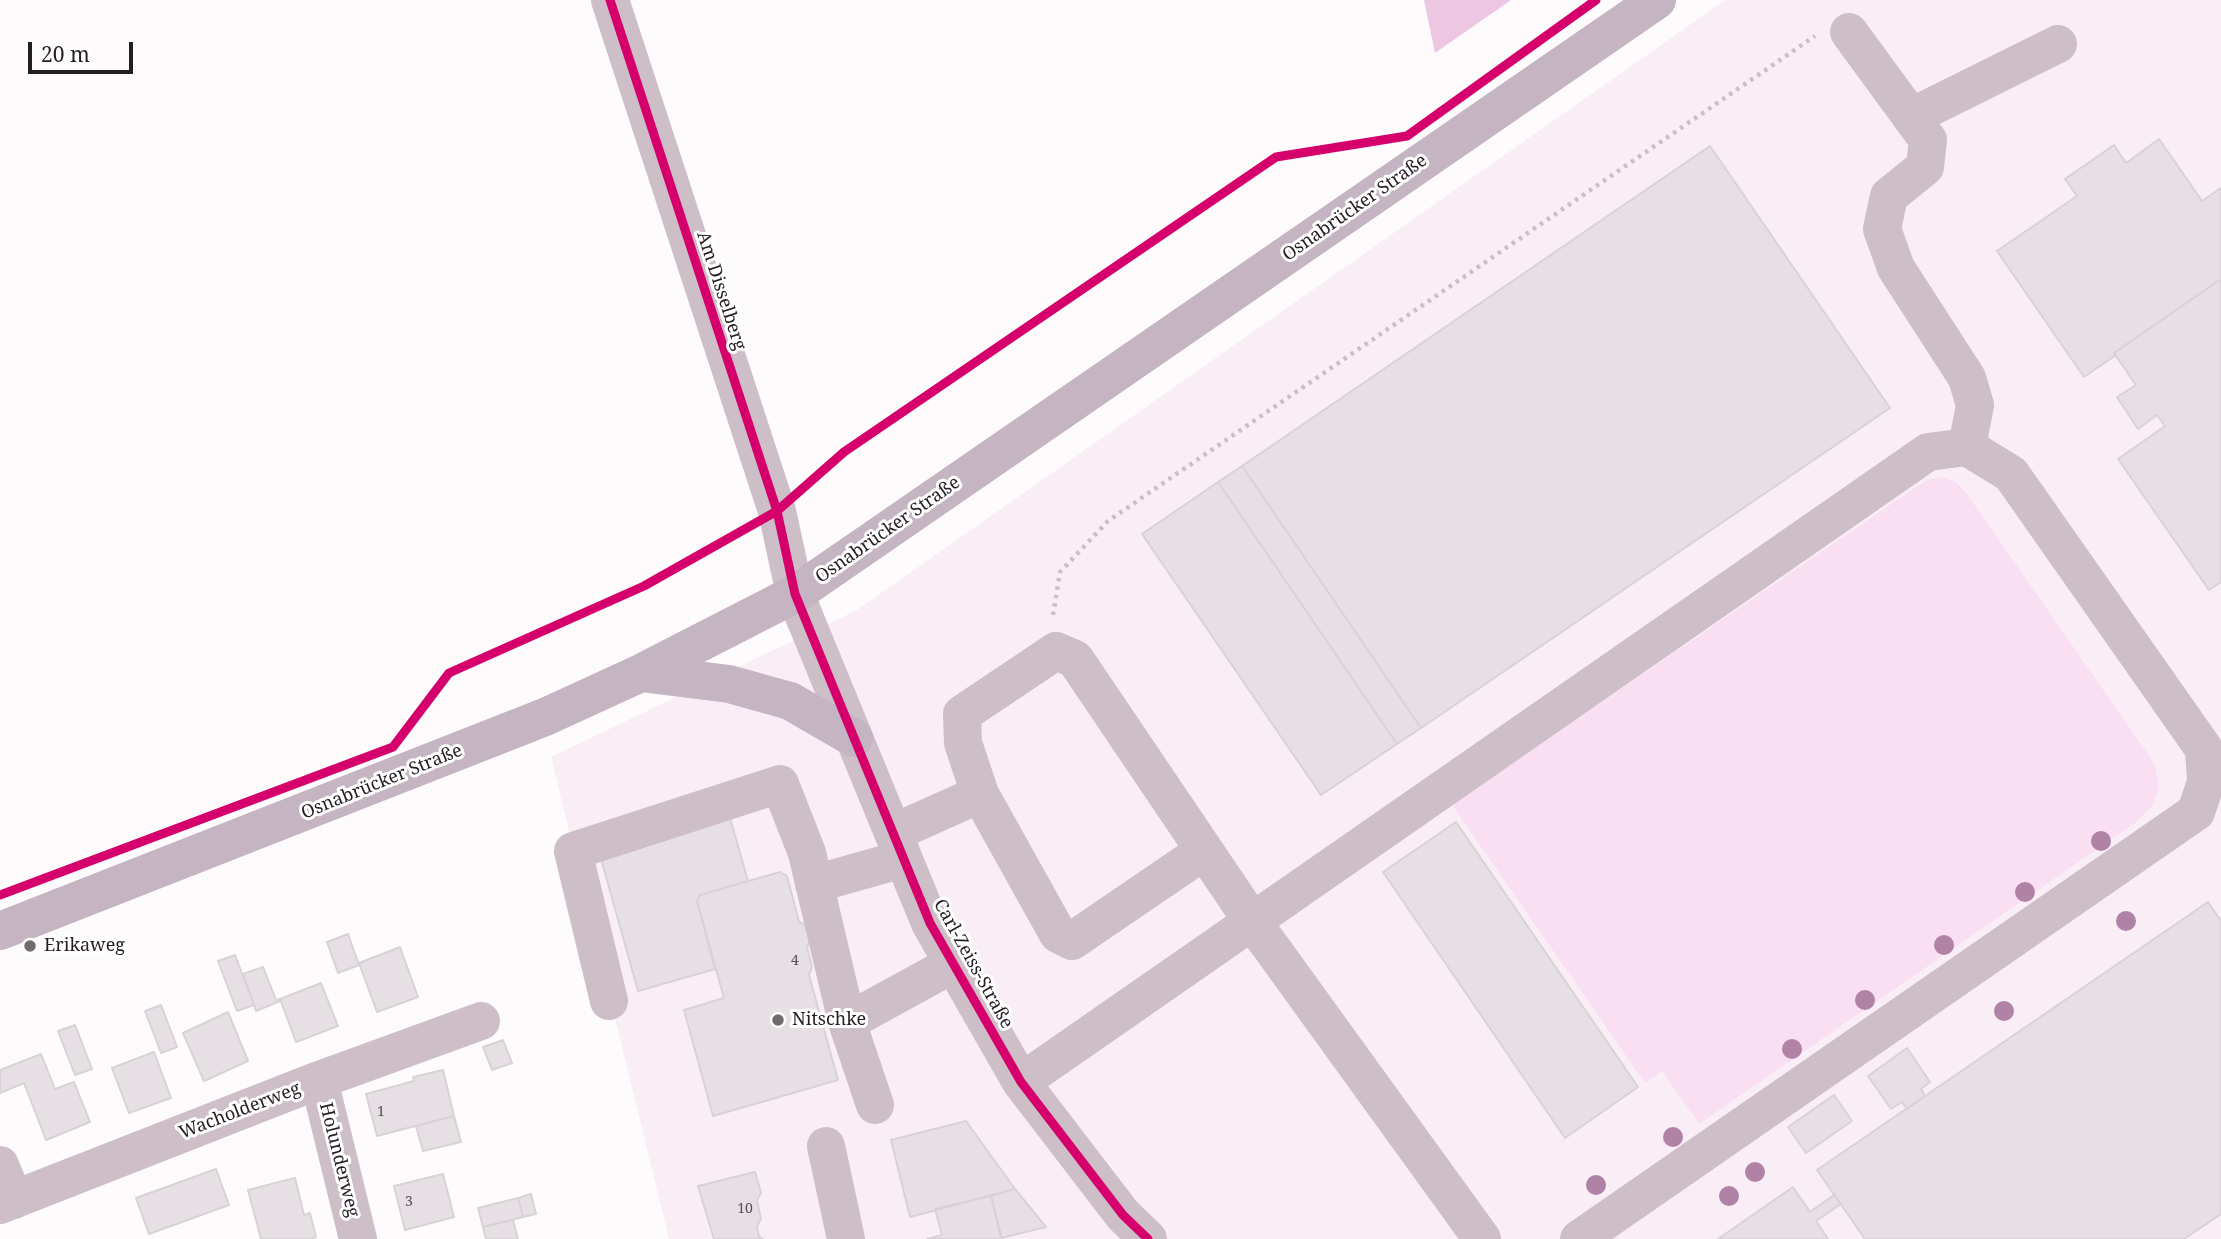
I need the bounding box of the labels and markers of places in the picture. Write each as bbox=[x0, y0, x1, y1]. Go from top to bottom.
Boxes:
place label: Erikaweg bbox=[44, 935, 125, 957]
marker: Erikaweg bbox=[22, 938, 38, 954]
place label: Nitschke bbox=[792, 1009, 866, 1031]
marker: Nitschke bbox=[770, 1012, 786, 1028]

